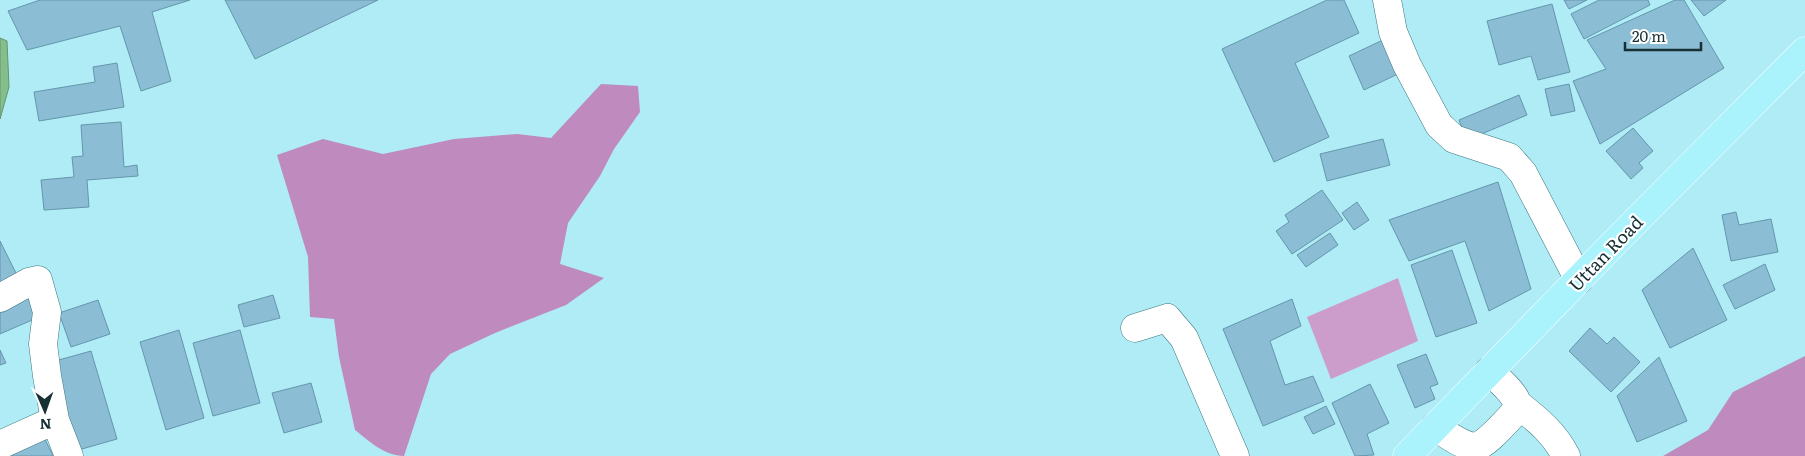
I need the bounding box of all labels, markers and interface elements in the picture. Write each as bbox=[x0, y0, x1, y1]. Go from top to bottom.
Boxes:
scale bar bbox=[1625, 20, 1701, 52]
text: 20 m bbox=[1632, 24, 1666, 47]
street label: Uttan Road bbox=[1562, 209, 1648, 297]
north arrow bbox=[20, 386, 70, 436]
text: N bbox=[39, 415, 52, 435]

